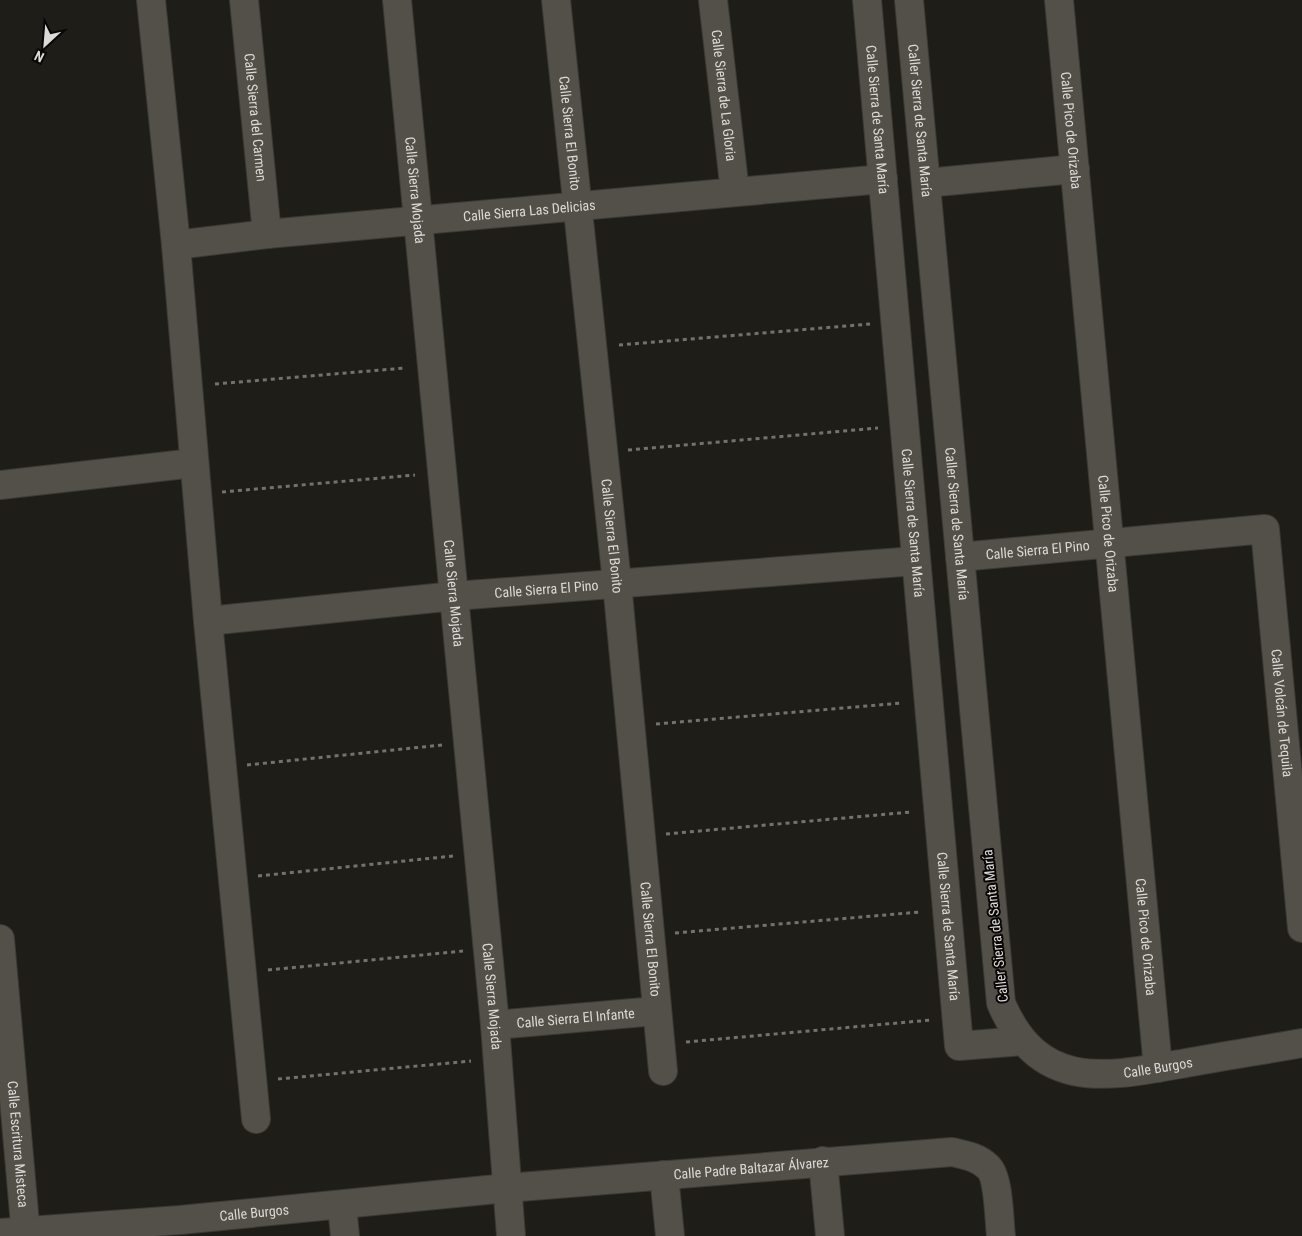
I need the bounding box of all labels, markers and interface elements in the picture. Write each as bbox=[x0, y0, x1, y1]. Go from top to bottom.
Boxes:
north arrow bbox=[20, 20, 70, 70]
street label: Calle Sierra de La Gloria bbox=[708, 29, 739, 162]
street label: Caller Sierra de Santa María bbox=[905, 43, 935, 198]
street label: Calle Sierra de Santa María bbox=[863, 44, 892, 195]
text: N bbox=[32, 48, 47, 66]
street label: Calle Sierra del Carmen bbox=[241, 53, 270, 182]
street label: Calle Pico de Orizaba bbox=[1058, 71, 1084, 190]
street label: Calle Sierra El Bonito bbox=[556, 75, 584, 191]
street label: Calle Sierra Mojada bbox=[402, 136, 428, 244]
street label: Calle Sierra Las Delicias bbox=[462, 197, 596, 224]
street label: Caller Sierra de Santa María bbox=[942, 447, 972, 601]
street label: Calle Sierra de Santa María bbox=[898, 448, 928, 598]
street label: Calle Pico de Orizaba bbox=[1095, 474, 1122, 593]
street label: Calle Sierra El Bonito bbox=[598, 478, 626, 594]
street label: Calle Sierra El Pino bbox=[985, 537, 1090, 563]
street label: Calle Sierra Mojada bbox=[441, 539, 467, 647]
street label: Calle Sierra El Pino bbox=[494, 577, 599, 601]
street label: Calle Volcán de Tequila bbox=[1268, 648, 1296, 778]
street label: Caller Sierra de Santa María bbox=[979, 849, 1011, 1003]
street label: Calle Sierra de Santa María bbox=[934, 851, 963, 1001]
street label: Calle Pico de Orizaba bbox=[1132, 878, 1159, 996]
street label: Calle Sierra El Bonito bbox=[637, 881, 664, 997]
street label: Calle Sierra Mojada bbox=[479, 942, 505, 1050]
street label: Calle Sierra El Infante bbox=[516, 1005, 636, 1031]
street label: Calle Burgos bbox=[1123, 1054, 1194, 1081]
street label: Calle Escritura Misteca bbox=[4, 1080, 31, 1208]
street label: Calle Padre Baltazar Álvarez bbox=[673, 1154, 829, 1183]
street label: Calle Burgos bbox=[219, 1201, 290, 1224]

